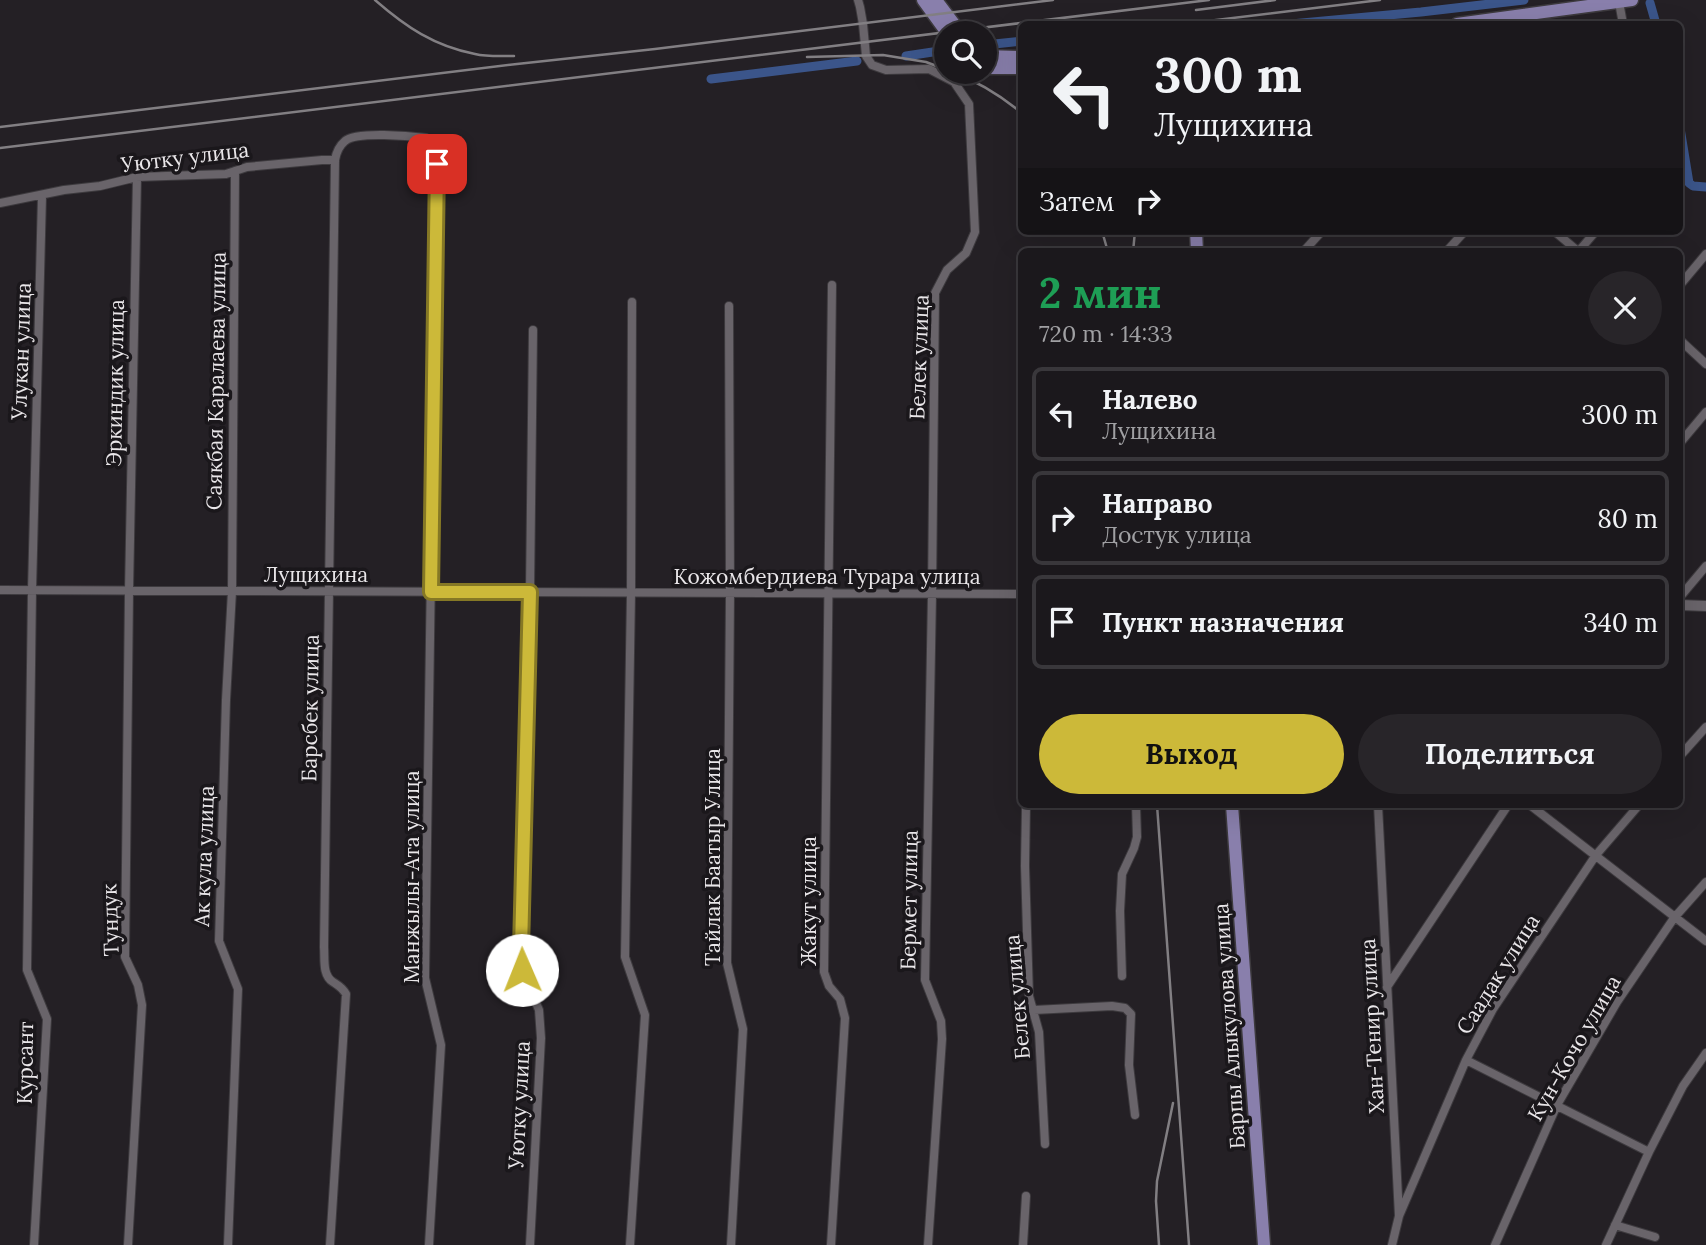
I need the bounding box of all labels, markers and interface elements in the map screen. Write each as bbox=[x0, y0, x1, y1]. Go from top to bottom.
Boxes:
map controls bbox=[934, 21, 997, 84]
button: search bbox=[934, 21, 997, 84]
text: 300 m bbox=[1154, 43, 1302, 105]
icon: left bbox=[1039, 49, 1130, 140]
text: Лущихина bbox=[1154, 104, 1313, 145]
pin bbox=[407, 134, 467, 194]
street label: Уютку улица bbox=[119, 136, 251, 178]
icon: arrive bbox=[418, 145, 456, 183]
icon: right bbox=[1129, 182, 1167, 220]
text: Затем bbox=[1039, 185, 1115, 218]
street label: Саякбая Каралаева улица bbox=[200, 251, 232, 510]
text: 2 мин bbox=[1039, 266, 1162, 320]
button: close bbox=[1588, 271, 1662, 345]
street label: Улукан улица bbox=[5, 282, 37, 421]
street label: Белек улица bbox=[903, 294, 935, 420]
street label: Эркиндик улица bbox=[100, 299, 130, 467]
text: 720 m · 14:33 bbox=[1039, 319, 1173, 348]
text: Налево bbox=[1102, 383, 1198, 416]
icon: left bbox=[1043, 395, 1081, 433]
text: 300 m bbox=[1581, 398, 1658, 431]
text: Лущихина bbox=[1102, 416, 1216, 445]
text: Направо bbox=[1102, 487, 1213, 520]
icon: right bbox=[1043, 499, 1081, 537]
text: 80 m bbox=[1597, 502, 1658, 535]
text: Достук улица bbox=[1102, 520, 1252, 549]
street label: Лущихина bbox=[264, 561, 368, 588]
street label: Кожомбердиева Турара улица bbox=[673, 563, 981, 590]
icon: arrive bbox=[1043, 603, 1081, 641]
text: Пункт назначения bbox=[1102, 606, 1344, 639]
text: 340 m bbox=[1583, 606, 1658, 639]
street label: Барсбек улица bbox=[295, 634, 325, 782]
button: Выход bbox=[1039, 714, 1344, 794]
button: Поделиться bbox=[1358, 714, 1662, 794]
street label: Тайлак Баатыр Улица bbox=[699, 748, 726, 966]
street label: Манжылы-Ата улица bbox=[398, 770, 425, 984]
street label: Ак кула улица bbox=[188, 785, 220, 928]
street label: Бермет улица bbox=[894, 830, 924, 970]
street label: Жакут улица bbox=[795, 836, 822, 966]
street label: Тундук bbox=[95, 883, 125, 957]
street label: Барпы Алыкулова улица bbox=[1207, 902, 1251, 1150]
street label: Саадак улица bbox=[1450, 909, 1546, 1039]
position arrow bbox=[485, 933, 559, 1007]
street label: Белек улица bbox=[998, 933, 1036, 1061]
street label: Хан-Тенир улица bbox=[1354, 938, 1390, 1114]
street label: Кун-Кочо улица bbox=[1521, 970, 1627, 1126]
street label: Курсант bbox=[11, 1021, 39, 1105]
street label: Уютку улица bbox=[502, 1040, 536, 1171]

